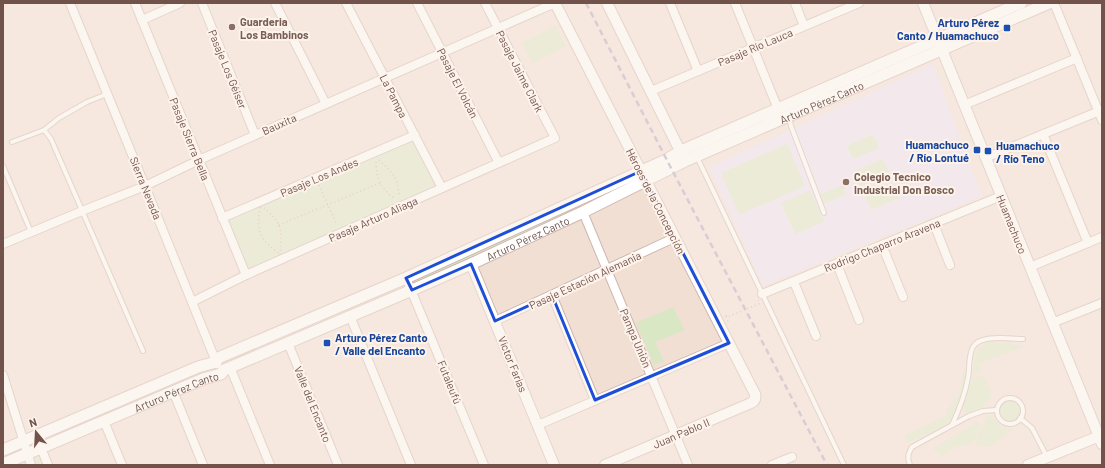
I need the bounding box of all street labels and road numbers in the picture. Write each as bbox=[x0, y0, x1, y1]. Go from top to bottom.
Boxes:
street label: Pasaje Río Lauca bbox=[716, 25, 794, 69]
street label: Pasaje Los Géiser bbox=[206, 28, 250, 110]
street label: Pasaje Jaime Clark bbox=[494, 28, 546, 114]
street label: Pasaje El Volcán bbox=[435, 46, 481, 120]
street label: La Pampa bbox=[378, 72, 410, 120]
street label: Arturo Pérez Canto bbox=[777, 78, 865, 126]
street label: Pasaje Sierra Bella bbox=[167, 96, 213, 182]
street label: Bauxita bbox=[260, 111, 298, 137]
street label: Héroes de la Concepción bbox=[624, 146, 688, 256]
street label: Sierra Nevada bbox=[128, 155, 164, 221]
street label: Pasaje Los Andes bbox=[278, 155, 360, 199]
street label: Huamachuco bbox=[994, 193, 1030, 255]
street label: Pasaje Arturo Aliaga bbox=[327, 194, 419, 244]
street label: Arturo Pérez Canto bbox=[484, 213, 571, 263]
street label: Rodrigo Chaparro Aravena bbox=[822, 216, 942, 274]
street label: Pasaje Estación Alemania bbox=[527, 248, 643, 312]
street label: Pampa Unión bbox=[618, 307, 654, 369]
street label: Víctor Farías bbox=[496, 334, 530, 394]
street label: Futaleufú bbox=[435, 358, 465, 406]
street label: Valle del Encanto bbox=[292, 364, 334, 444]
street label: Arturo Pérez Canto bbox=[132, 369, 220, 414]
street label: Juan Pablo II bbox=[651, 415, 711, 451]

